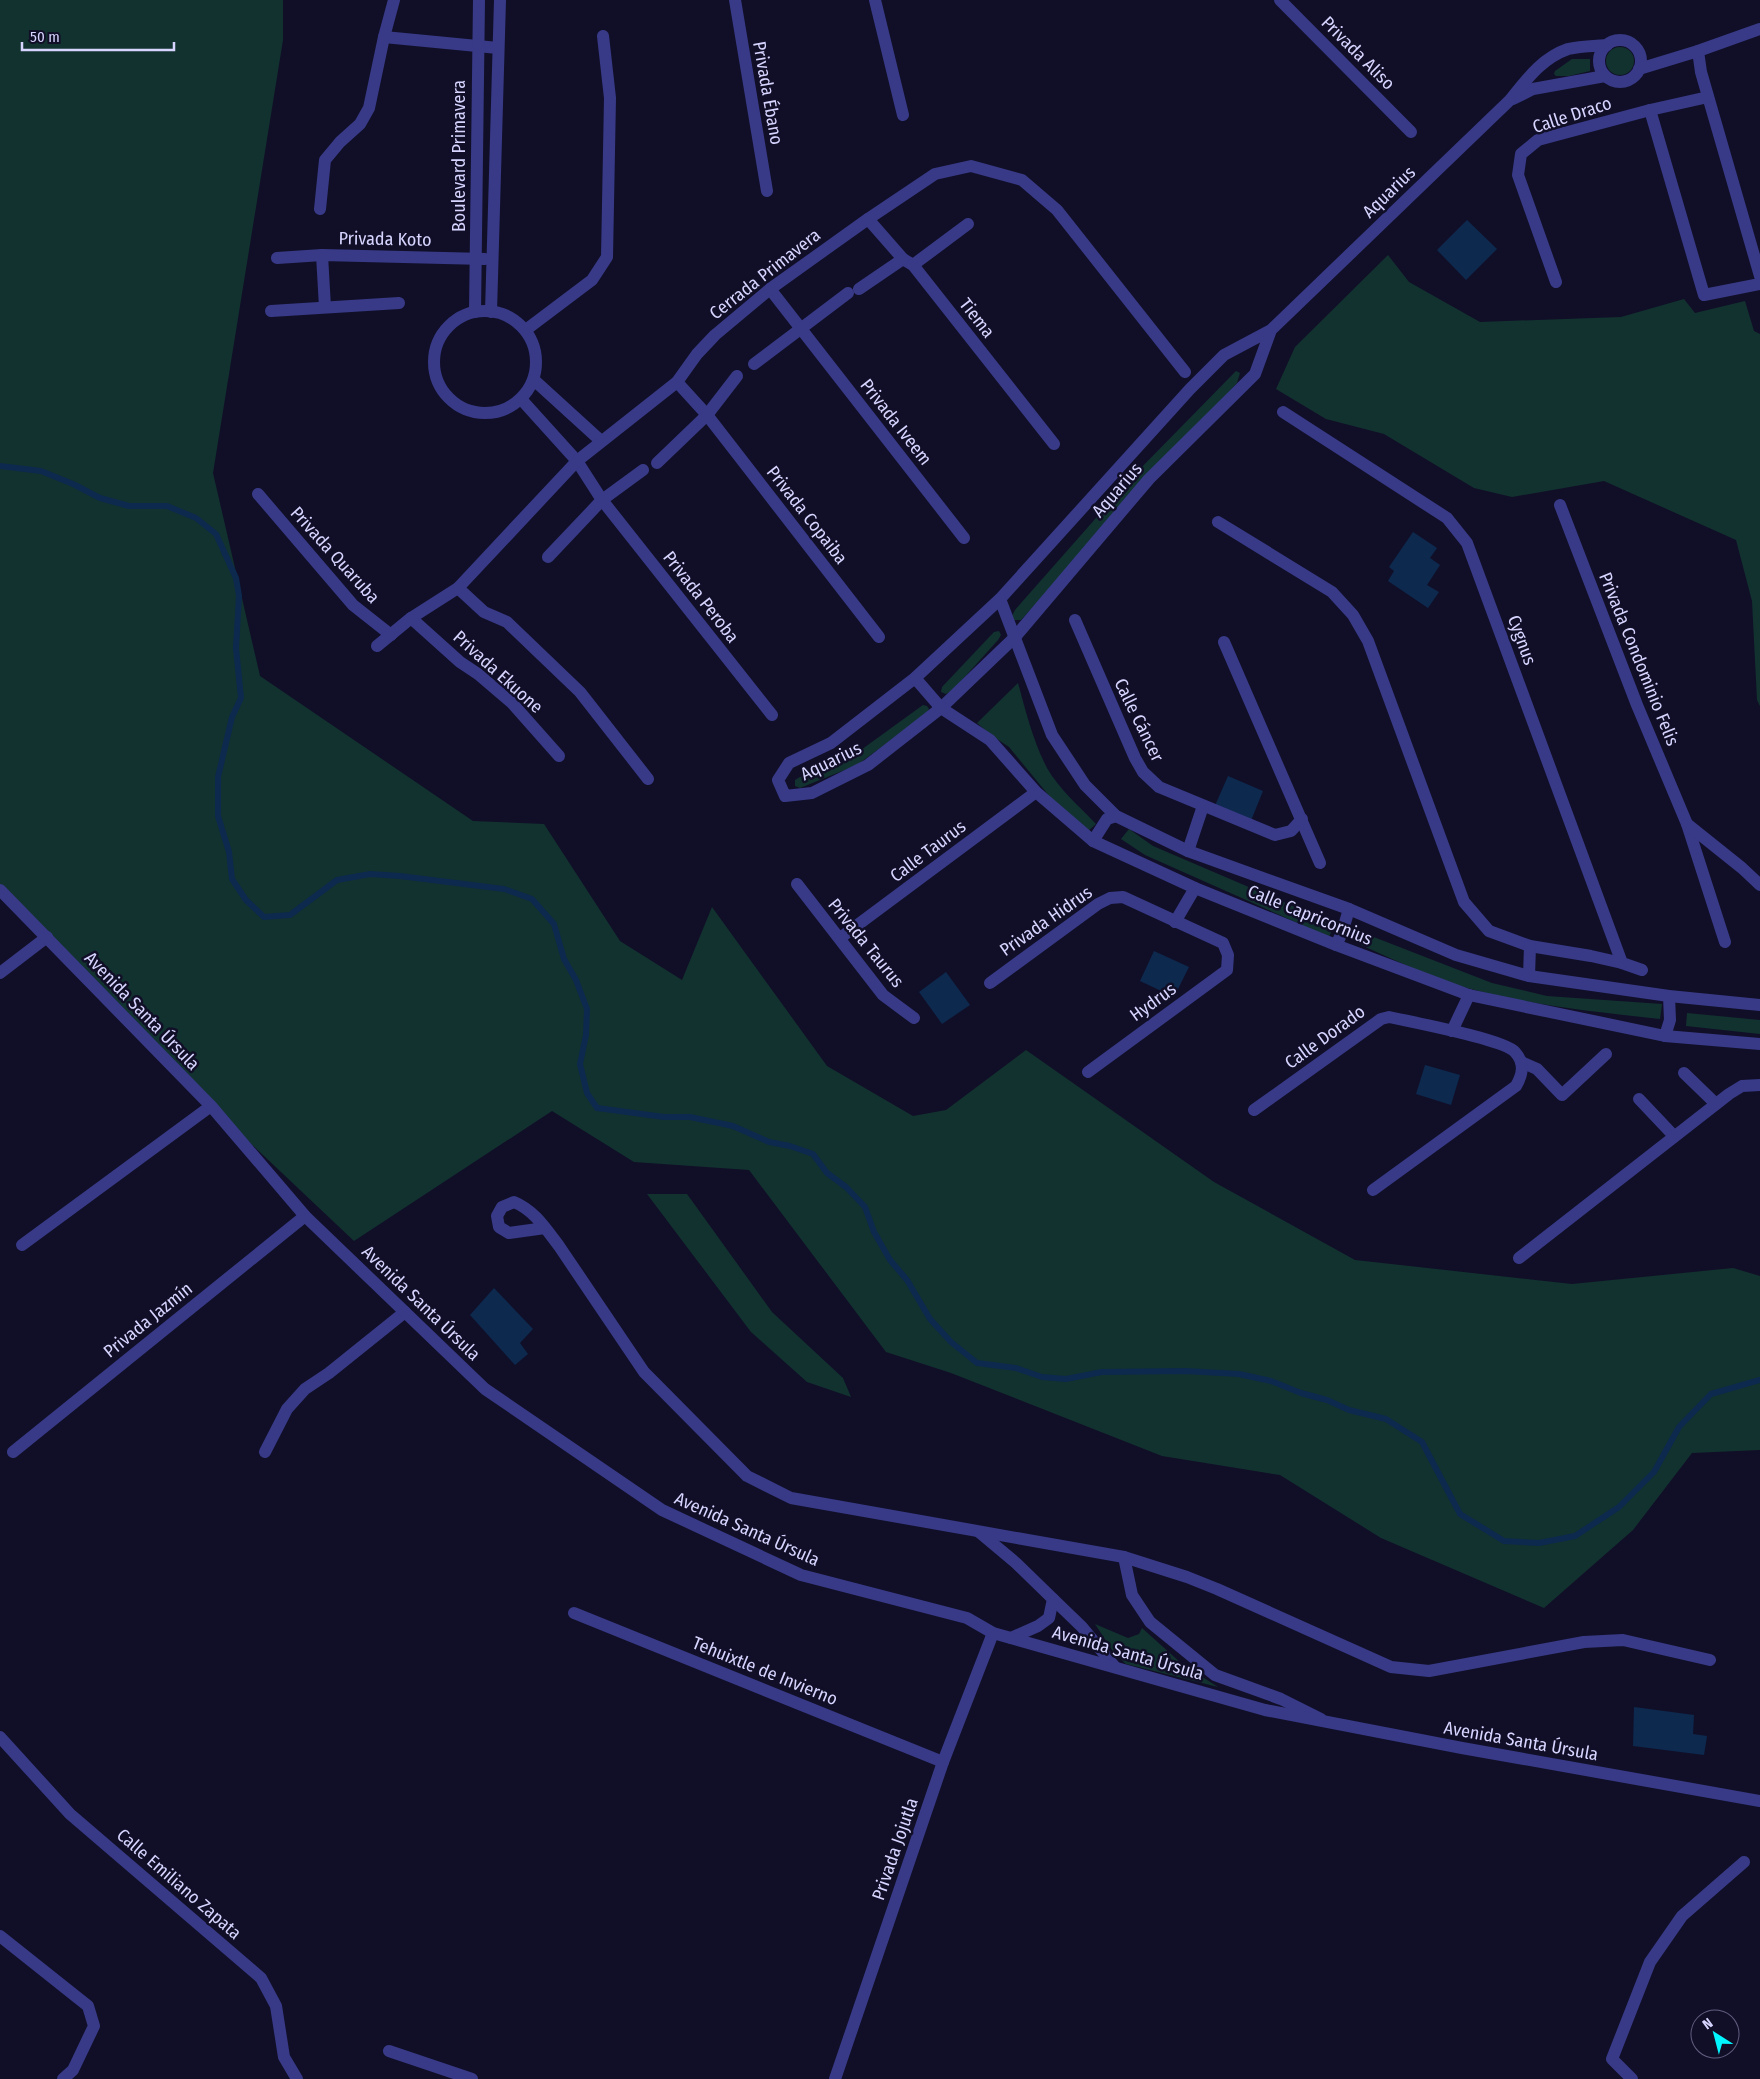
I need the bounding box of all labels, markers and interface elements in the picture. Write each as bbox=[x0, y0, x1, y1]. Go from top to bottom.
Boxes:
street label: Privada Aliso bbox=[1317, 12, 1399, 94]
scale bar bbox=[22, 20, 175, 52]
text: 50 m bbox=[30, 28, 60, 46]
street label: Privada Ébano bbox=[748, 39, 789, 147]
street label: Boulevard Primavera bbox=[448, 80, 470, 232]
street label: Calle Draco bbox=[1530, 92, 1614, 138]
street label: Aquarius bbox=[1358, 161, 1420, 223]
street label: Cerrada Primavera bbox=[705, 224, 825, 324]
street label: Privada Koto bbox=[338, 227, 432, 251]
street label: Tiema bbox=[955, 294, 999, 342]
street label: Privada Iveem bbox=[855, 374, 937, 470]
street label: Aquarius bbox=[1087, 458, 1147, 522]
street label: Privada Copaiba bbox=[762, 462, 852, 569]
street label: Privada Quaruba bbox=[286, 502, 384, 608]
street label: Privada Peroba bbox=[658, 547, 744, 647]
street label: Privada Condominio Felis bbox=[1594, 569, 1684, 749]
street label: Cygnus bbox=[1503, 612, 1541, 668]
street label: Privada Ekuone bbox=[449, 626, 547, 718]
street label: Calle Cáncer bbox=[1109, 675, 1169, 766]
street label: Aquarius bbox=[797, 737, 865, 785]
street label: Calle Taurus bbox=[886, 815, 970, 887]
street label: Calle Capricornius bbox=[1244, 880, 1376, 950]
street label: Privada Hidrus bbox=[996, 881, 1097, 961]
street label: Privada Taurus bbox=[823, 894, 909, 992]
street label: Avenida Santa Úrsula bbox=[80, 946, 205, 1075]
street label: Hydrus bbox=[1126, 978, 1181, 1026]
street label: Calle Dorado bbox=[1281, 1001, 1369, 1073]
street label: Avenida Santa Úrsula bbox=[357, 1240, 486, 1365]
street label: Privada Jazmín bbox=[99, 1278, 197, 1362]
street label: Avenida Santa Úrsula bbox=[671, 1486, 823, 1571]
street label: Avenida Santa Úrsula bbox=[1050, 1620, 1207, 1685]
street label: Tehuixtle de Invierno bbox=[689, 1632, 841, 1710]
street label: Avenida Santa Úrsula bbox=[1442, 1716, 1600, 1765]
street label: Privada Jojutla bbox=[867, 1795, 923, 1903]
street label: Calle Emiliano Zapata bbox=[112, 1824, 246, 1944]
north arrow bbox=[1690, 2009, 1740, 2059]
text: N bbox=[1699, 2015, 1716, 2033]

